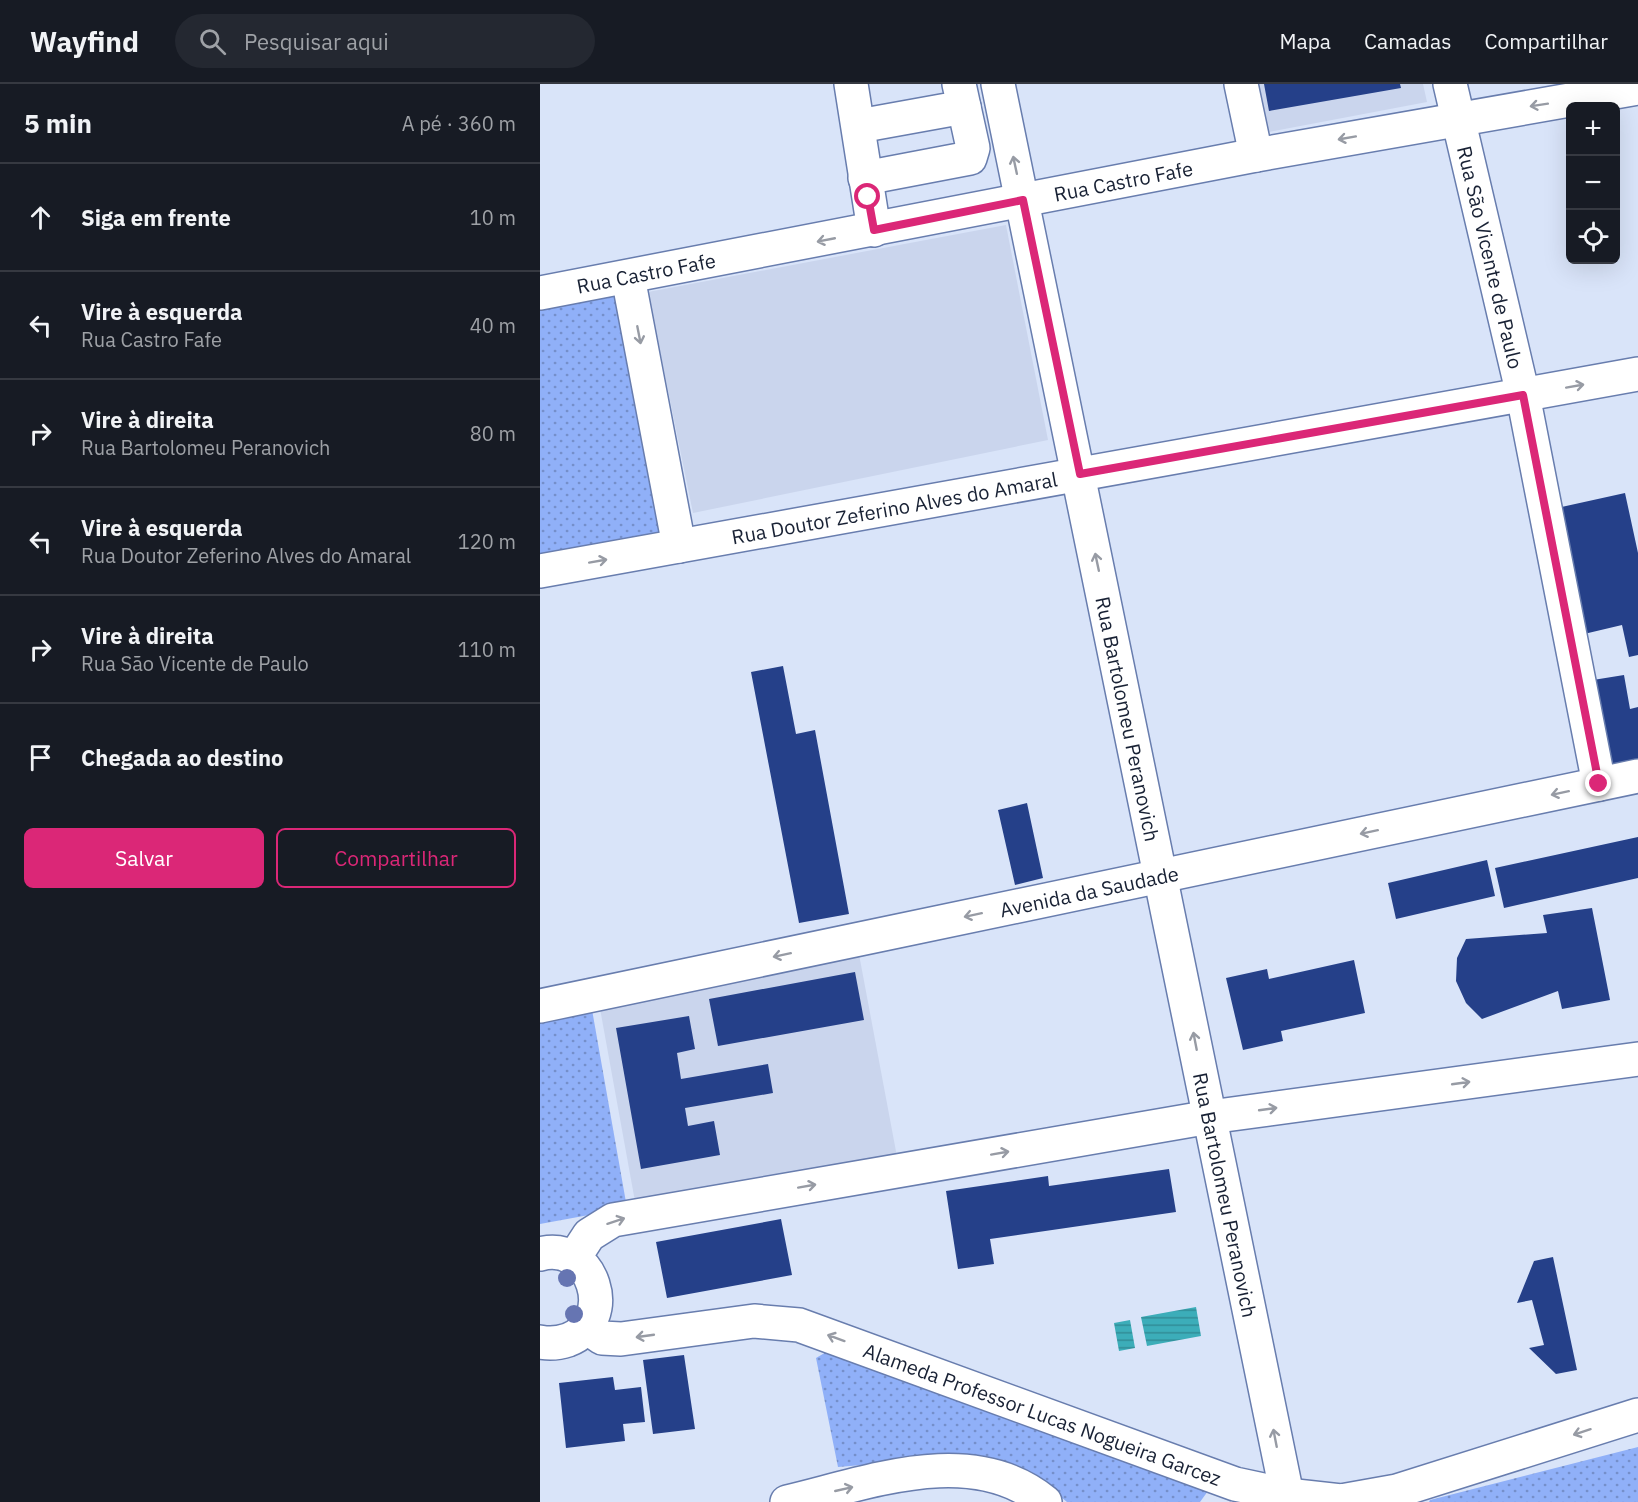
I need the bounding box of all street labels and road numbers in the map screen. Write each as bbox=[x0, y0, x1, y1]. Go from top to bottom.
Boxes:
street label: Rua São Vicente de Paulo bbox=[1451, 143, 1530, 371]
street label: Rua Castro Fafe bbox=[1051, 154, 1195, 207]
street label: Rua Castro Fafe bbox=[574, 246, 718, 299]
street label: Rua Doutor Zeferino Alves do Amaral bbox=[729, 465, 1059, 550]
street label: Rua Bartolomeu Peranovich bbox=[1090, 594, 1166, 844]
street label: Avenida da Saudade bbox=[997, 859, 1181, 923]
street label: Rua Bartolomeu Peranovich bbox=[1187, 1070, 1264, 1320]
street label: Alameda Professor Lucas Nogueira Garcez bbox=[860, 1336, 1225, 1491]

